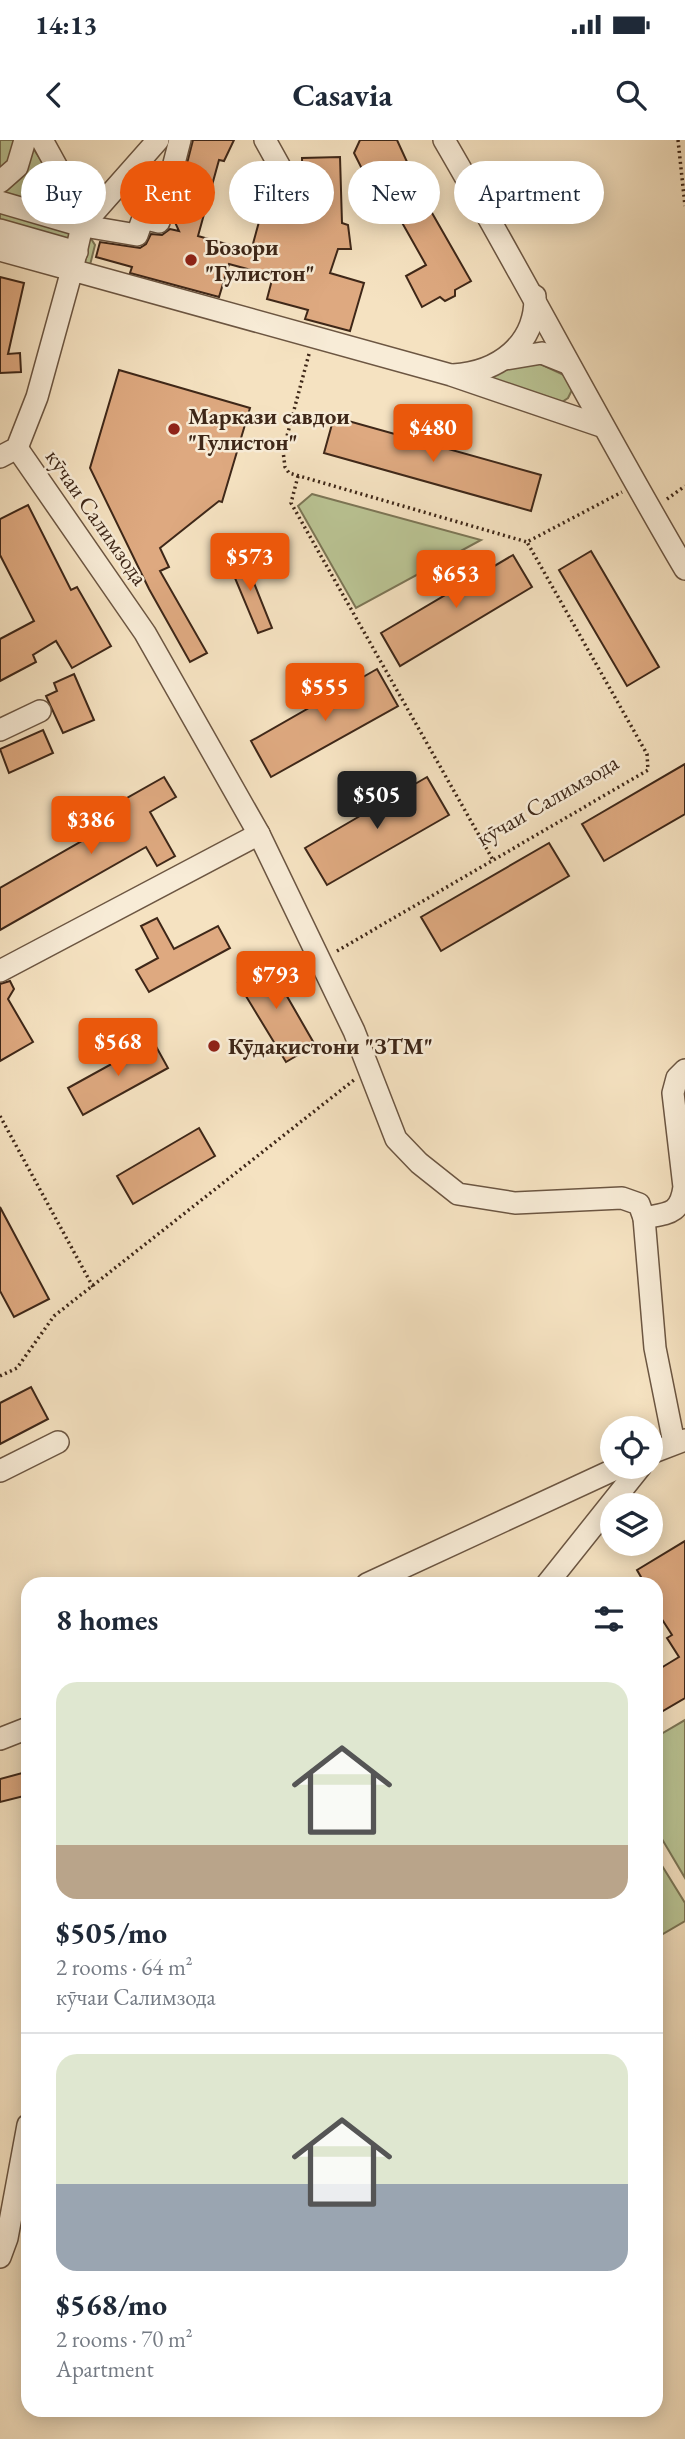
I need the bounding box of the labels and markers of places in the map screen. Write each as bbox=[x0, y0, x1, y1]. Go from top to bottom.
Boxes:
place label: Бозори "Гулистон" bbox=[205, 232, 315, 288]
marker: Бозори "Гулистон" bbox=[183, 252, 199, 268]
place label: Маркази савдои "Гулистон" bbox=[188, 401, 350, 457]
pin: $480 bbox=[392, 404, 474, 464]
marker: Маркази савдои "Гулистон" bbox=[166, 421, 182, 437]
pin: $573 bbox=[209, 533, 291, 593]
pin: $653 bbox=[415, 550, 497, 610]
pin: $555 bbox=[284, 664, 366, 723]
pin: $505 bbox=[336, 772, 418, 831]
pin: $386 bbox=[50, 796, 132, 856]
pin: $793 bbox=[235, 952, 317, 1011]
pin: $568 bbox=[77, 1018, 159, 1078]
place label: Кӯдакистони "ЗТМ" bbox=[228, 1031, 433, 1061]
marker: Кӯдакистони "ЗТМ" bbox=[206, 1038, 222, 1054]

